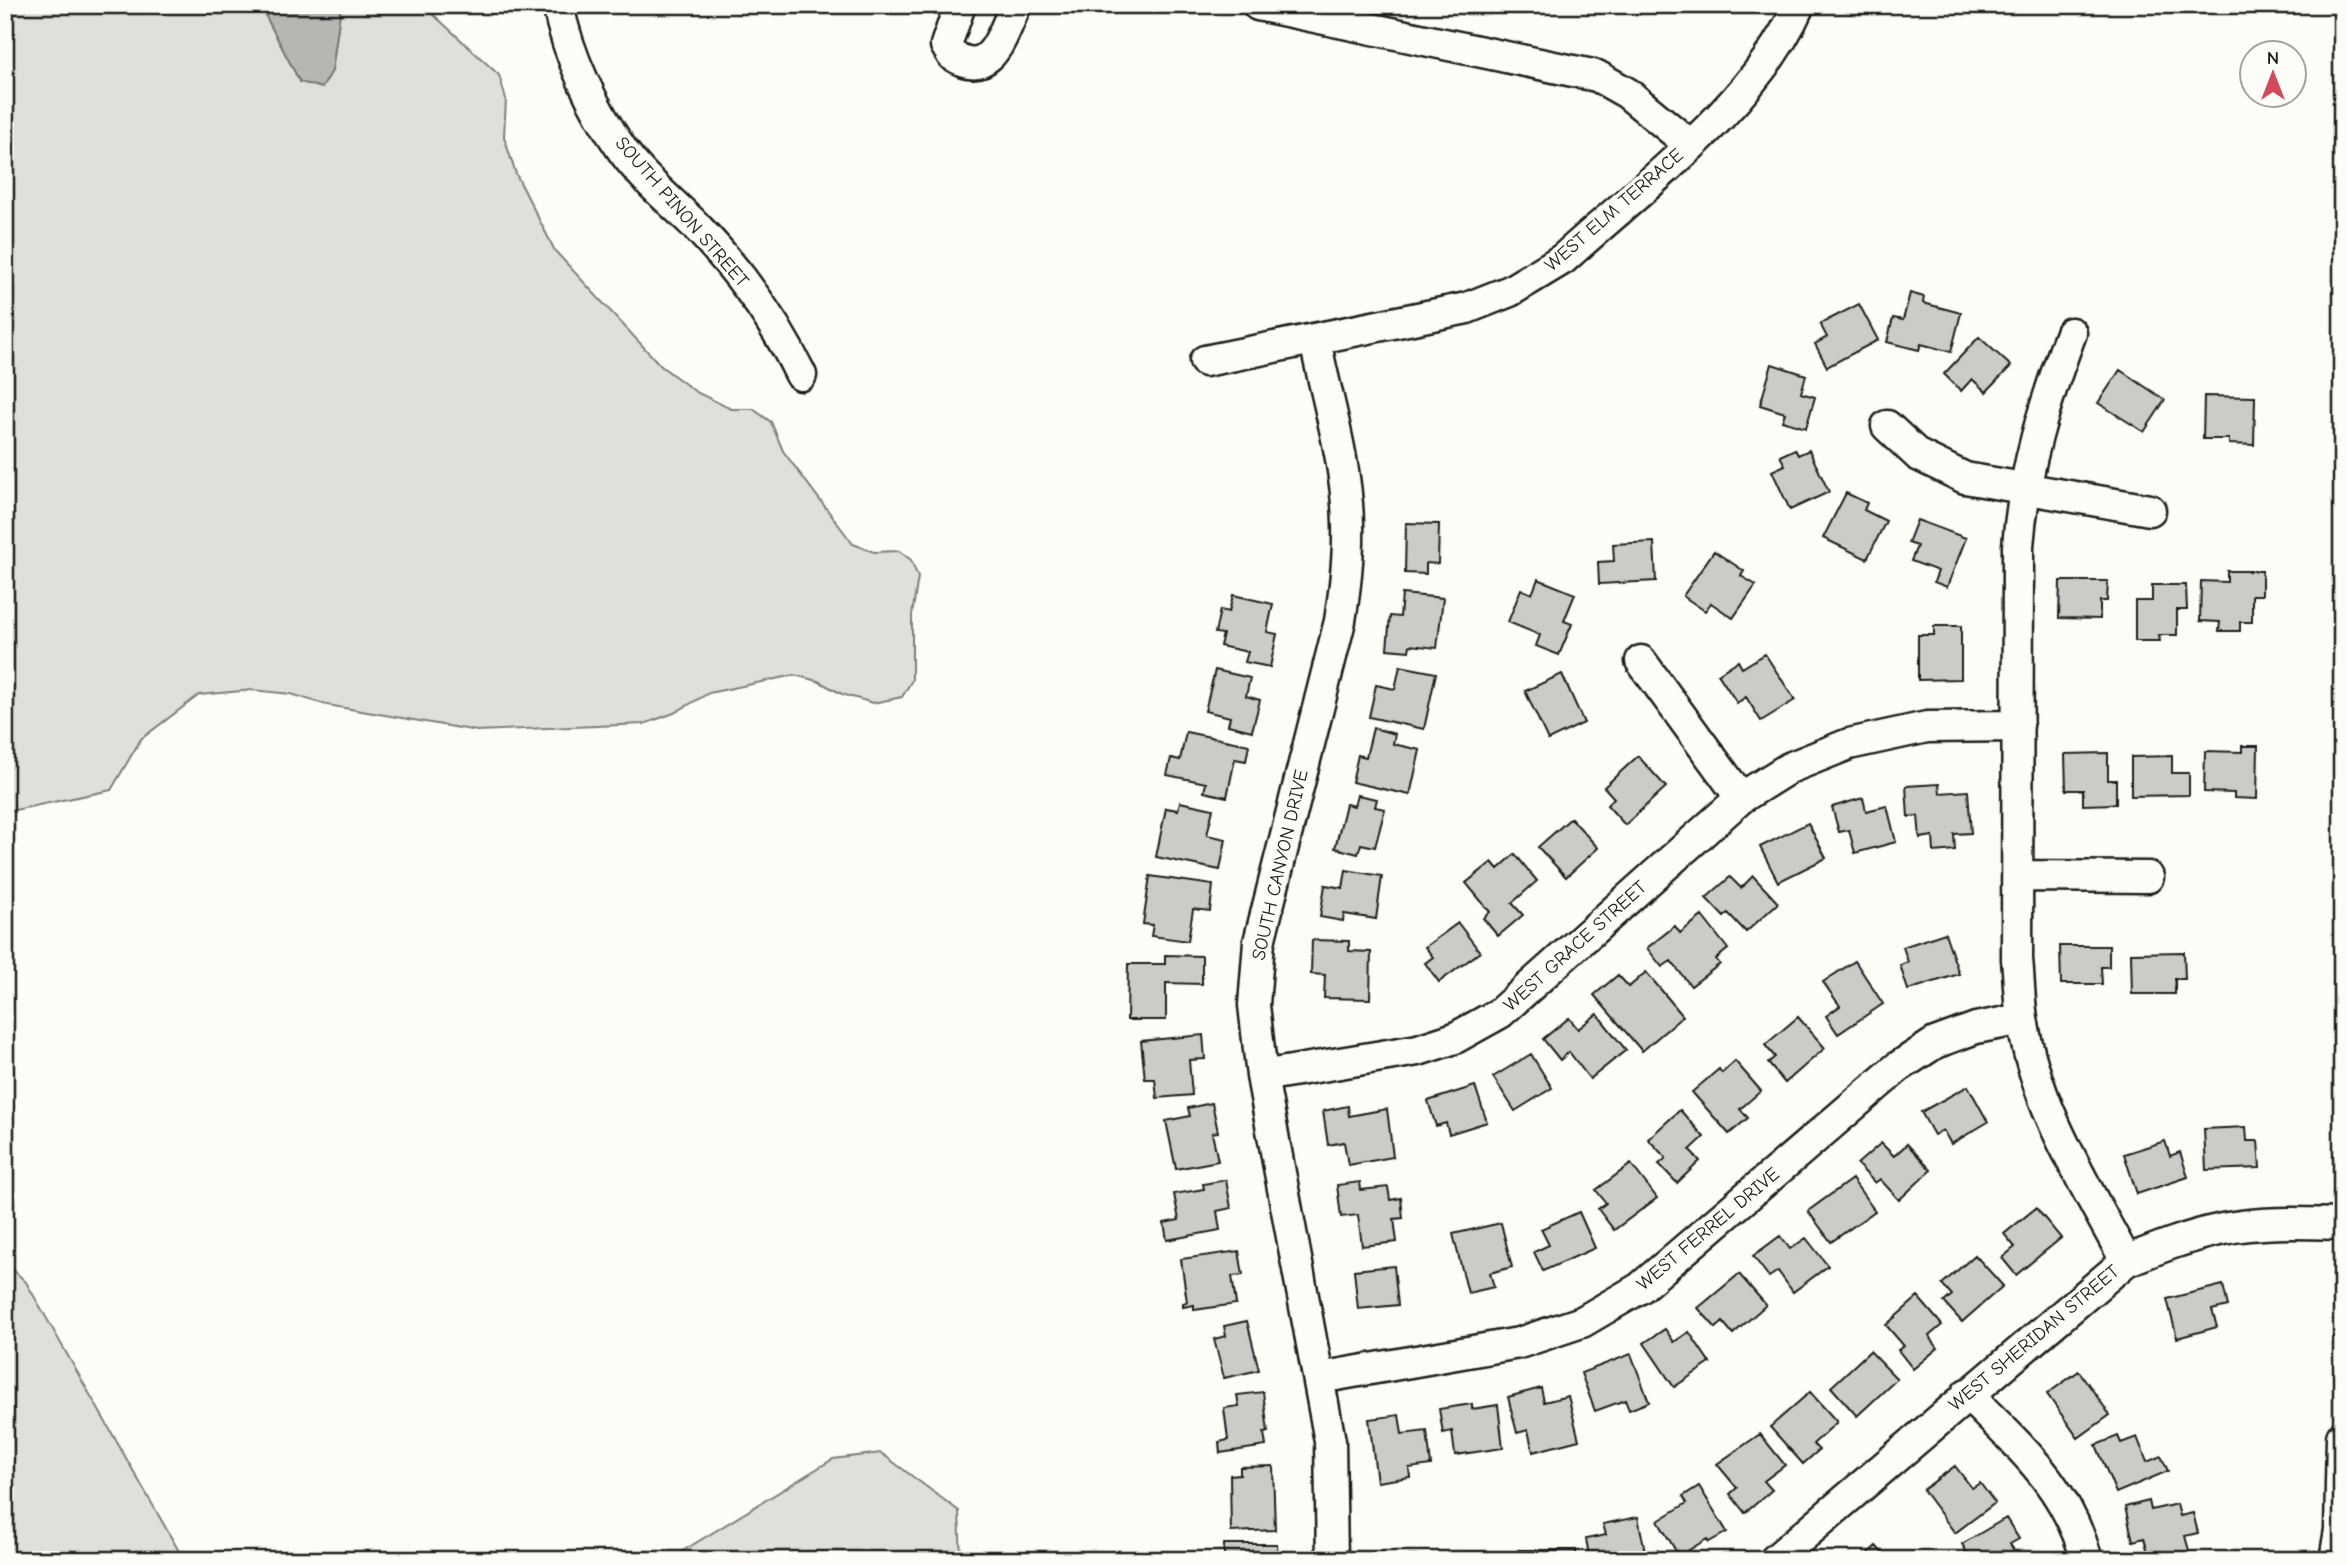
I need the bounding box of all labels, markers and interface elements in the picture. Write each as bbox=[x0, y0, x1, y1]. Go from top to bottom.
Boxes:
north arrow bbox=[2238, 38, 2308, 108]
text: N bbox=[2267, 47, 2279, 69]
street label: SOUTH PINON STREET bbox=[611, 132, 753, 292]
street label: WEST ELM TERRACE bbox=[1540, 144, 1688, 276]
street label: SOUTH CANYON DRIVE bbox=[1247, 768, 1313, 962]
street label: WEST GRACE STREET bbox=[1499, 876, 1651, 1016]
street label: WEST FERREL DRIVE bbox=[1632, 1163, 1784, 1295]
street label: WEST SHERIDAN STREET bbox=[1944, 1260, 2124, 1416]

